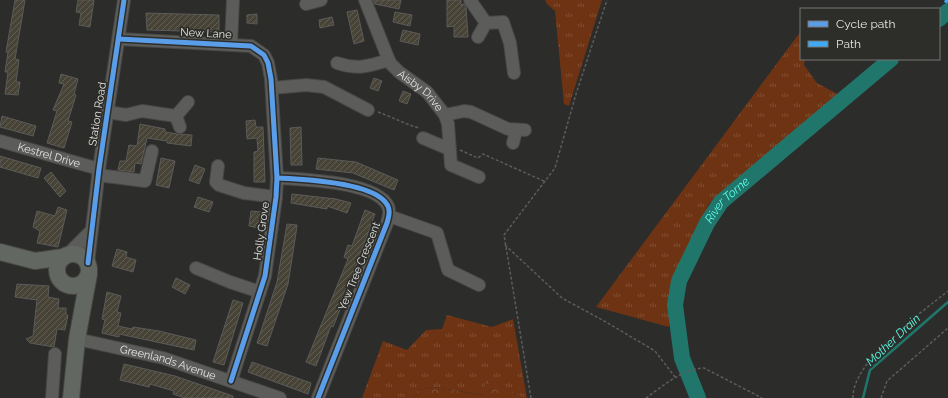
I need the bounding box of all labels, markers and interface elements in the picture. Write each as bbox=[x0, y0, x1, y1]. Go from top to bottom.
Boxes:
legend bbox=[800, 8, 940, 60]
text: Cycle path bbox=[836, 17, 895, 31]
street label: New Lane bbox=[180, 26, 233, 41]
text: Path bbox=[836, 37, 861, 51]
street label: Aisby Drive bbox=[395, 67, 446, 114]
street label: Station Road bbox=[86, 81, 109, 147]
street label: Kestrel Drive bbox=[16, 140, 82, 170]
water label: River Torne bbox=[702, 174, 753, 226]
street label: Holly Grove bbox=[251, 200, 272, 261]
street label: Yew Tree Crescent bbox=[336, 220, 383, 312]
water label: Mother Drain bbox=[863, 311, 923, 369]
street label: Greenlands Avenue bbox=[119, 343, 218, 383]

